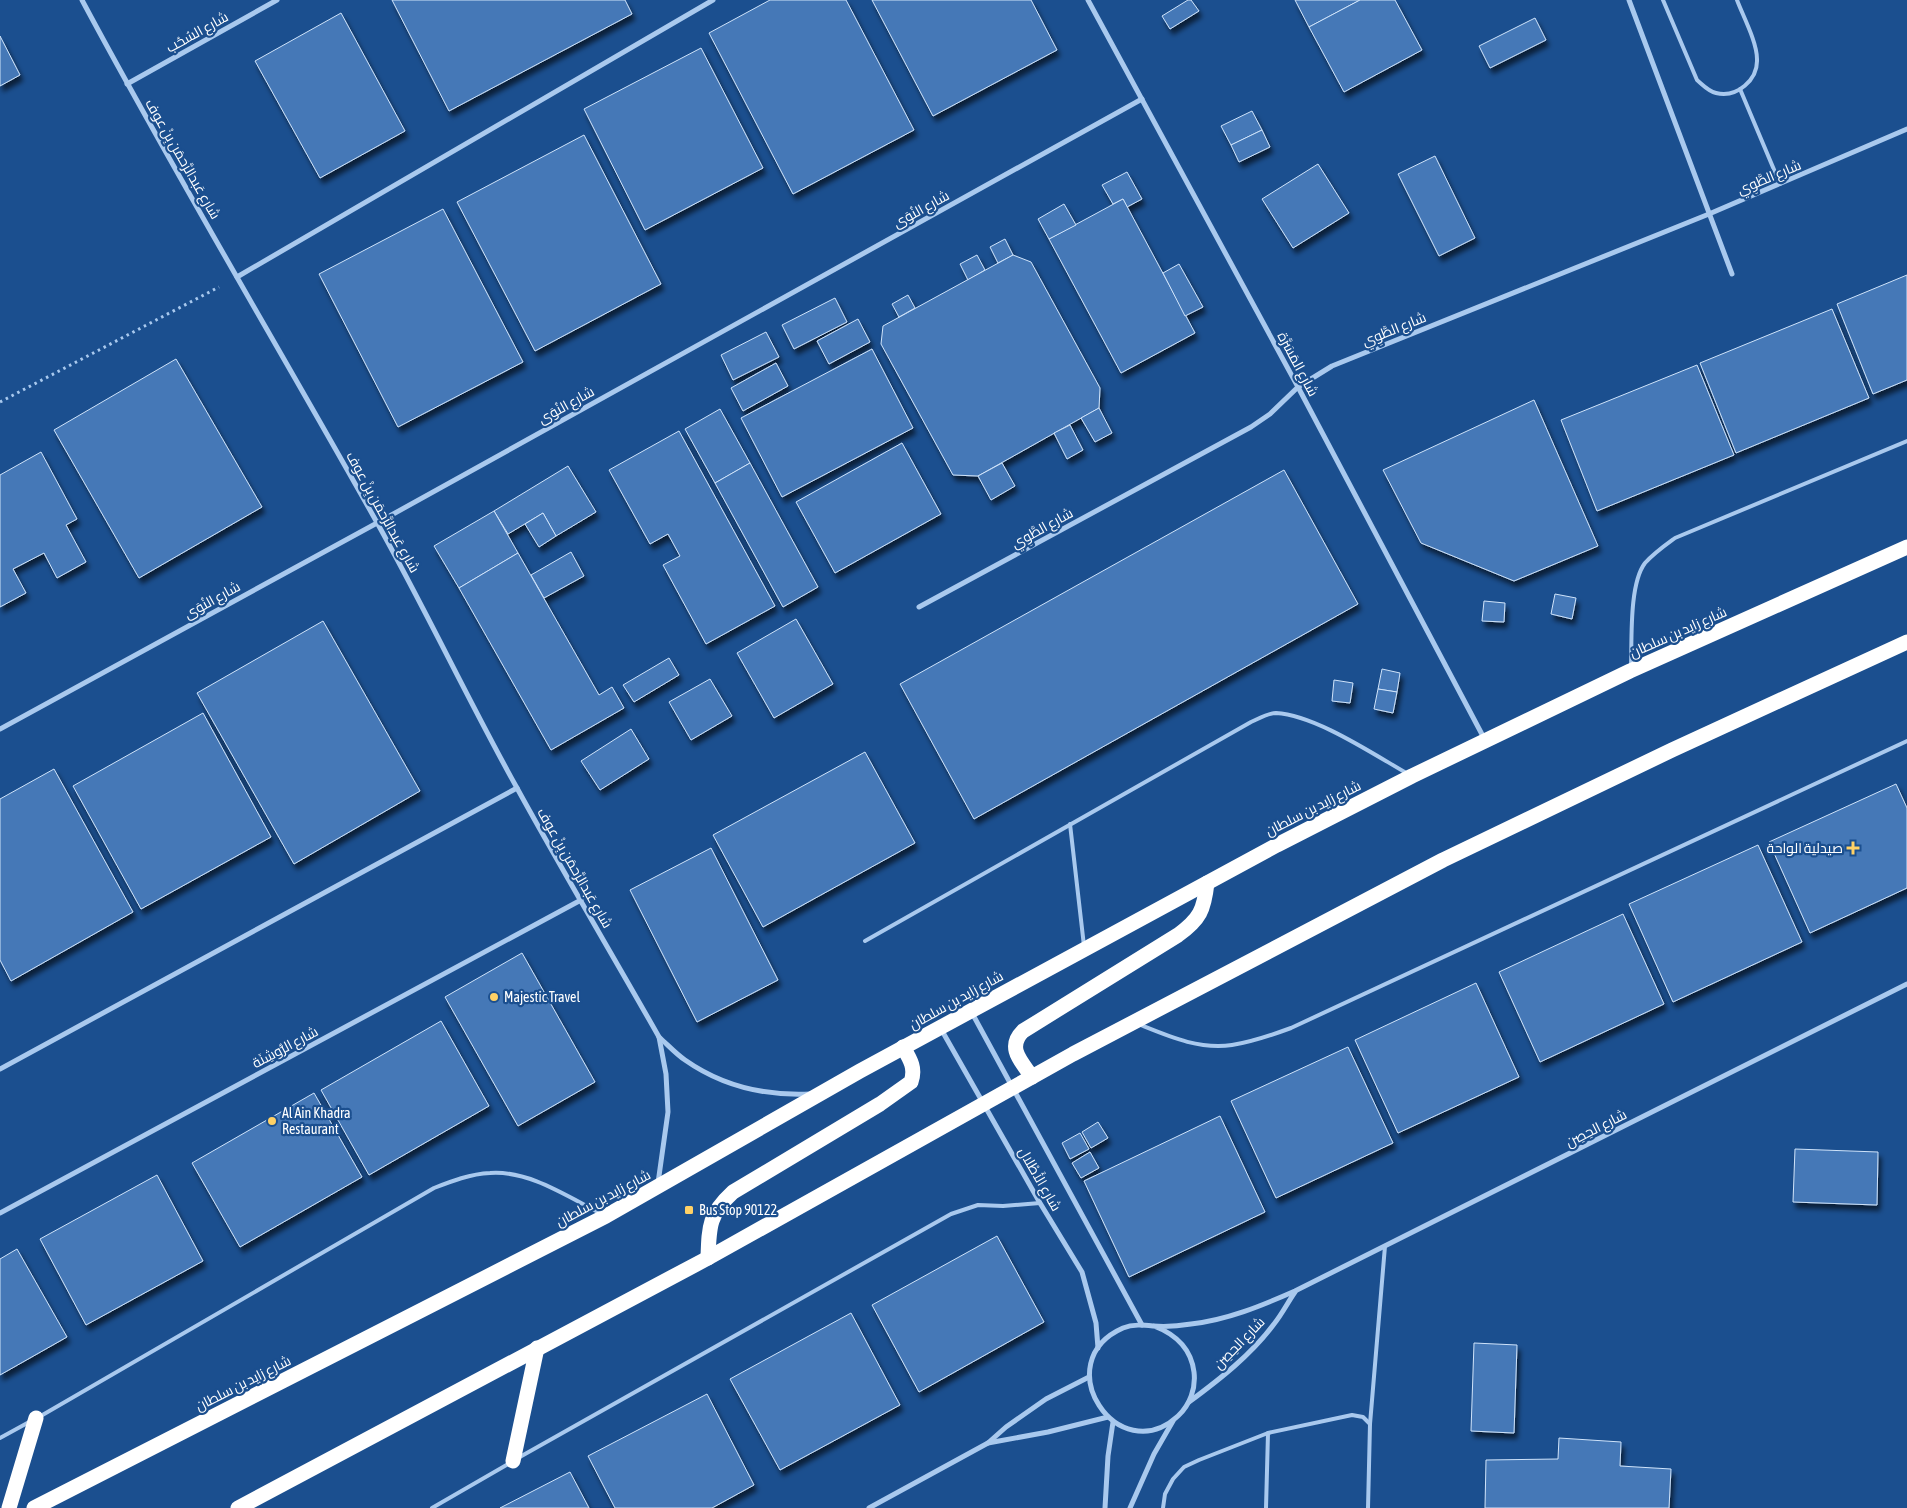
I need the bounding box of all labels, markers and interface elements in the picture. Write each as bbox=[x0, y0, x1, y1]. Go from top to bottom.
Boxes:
street label: شارع السُحُب bbox=[163, 8, 231, 56]
street label: شارع عَبدالرَّحمَن بِنْ عوف bbox=[141, 96, 224, 222]
street label: شارع الطَّوِي bbox=[1735, 156, 1805, 201]
street label: شارع النُوَى bbox=[890, 187, 952, 232]
street label: شارع الطَّوِي bbox=[1360, 309, 1430, 353]
street label: شارع المَسَرَّة bbox=[1274, 329, 1322, 399]
street label: شارع النُوَى bbox=[535, 383, 597, 428]
street label: شارع عَبدالرَّحمَن بِنْ عوف bbox=[342, 449, 423, 576]
street label: شارع الطَّوِي bbox=[1008, 505, 1077, 555]
street label: شارع النُوَى bbox=[181, 578, 243, 623]
street label: شارع زايد بن سلطان bbox=[1627, 603, 1730, 662]
street label: شارع زايد بن سلطان bbox=[1263, 777, 1364, 840]
street label: شارع عَبدالرَّحمَن بِنْ عوف bbox=[533, 805, 616, 931]
place label: صيدلية الواحة bbox=[1767, 840, 1843, 856]
marker: صيدلية الواحة bbox=[1847, 842, 1859, 854]
street label: شارع زايد بن سلطان bbox=[906, 968, 1006, 1033]
place label: Majestic Travel bbox=[504, 989, 580, 1005]
marker: Majestic Travel bbox=[488, 991, 500, 1003]
street label: شارع الرُّوشِنَة bbox=[249, 1023, 321, 1072]
place label: Al Ain Khadra Restaurant bbox=[282, 1105, 350, 1137]
street label: شارع الحِصِن bbox=[1563, 1106, 1630, 1151]
marker: Al Ain Khadra Restaurant bbox=[266, 1115, 278, 1127]
street label: شارع الأَطْلال bbox=[1014, 1144, 1065, 1214]
street label: شارع زايد بن سلطان bbox=[553, 1166, 654, 1231]
place label: Bus Stop 90122 bbox=[699, 1202, 777, 1218]
marker: Bus Stop 90122 bbox=[683, 1204, 695, 1216]
street label: شارع الحِصِن bbox=[1210, 1314, 1269, 1373]
street label: شارع زايد بن سلطان bbox=[193, 1352, 294, 1415]

